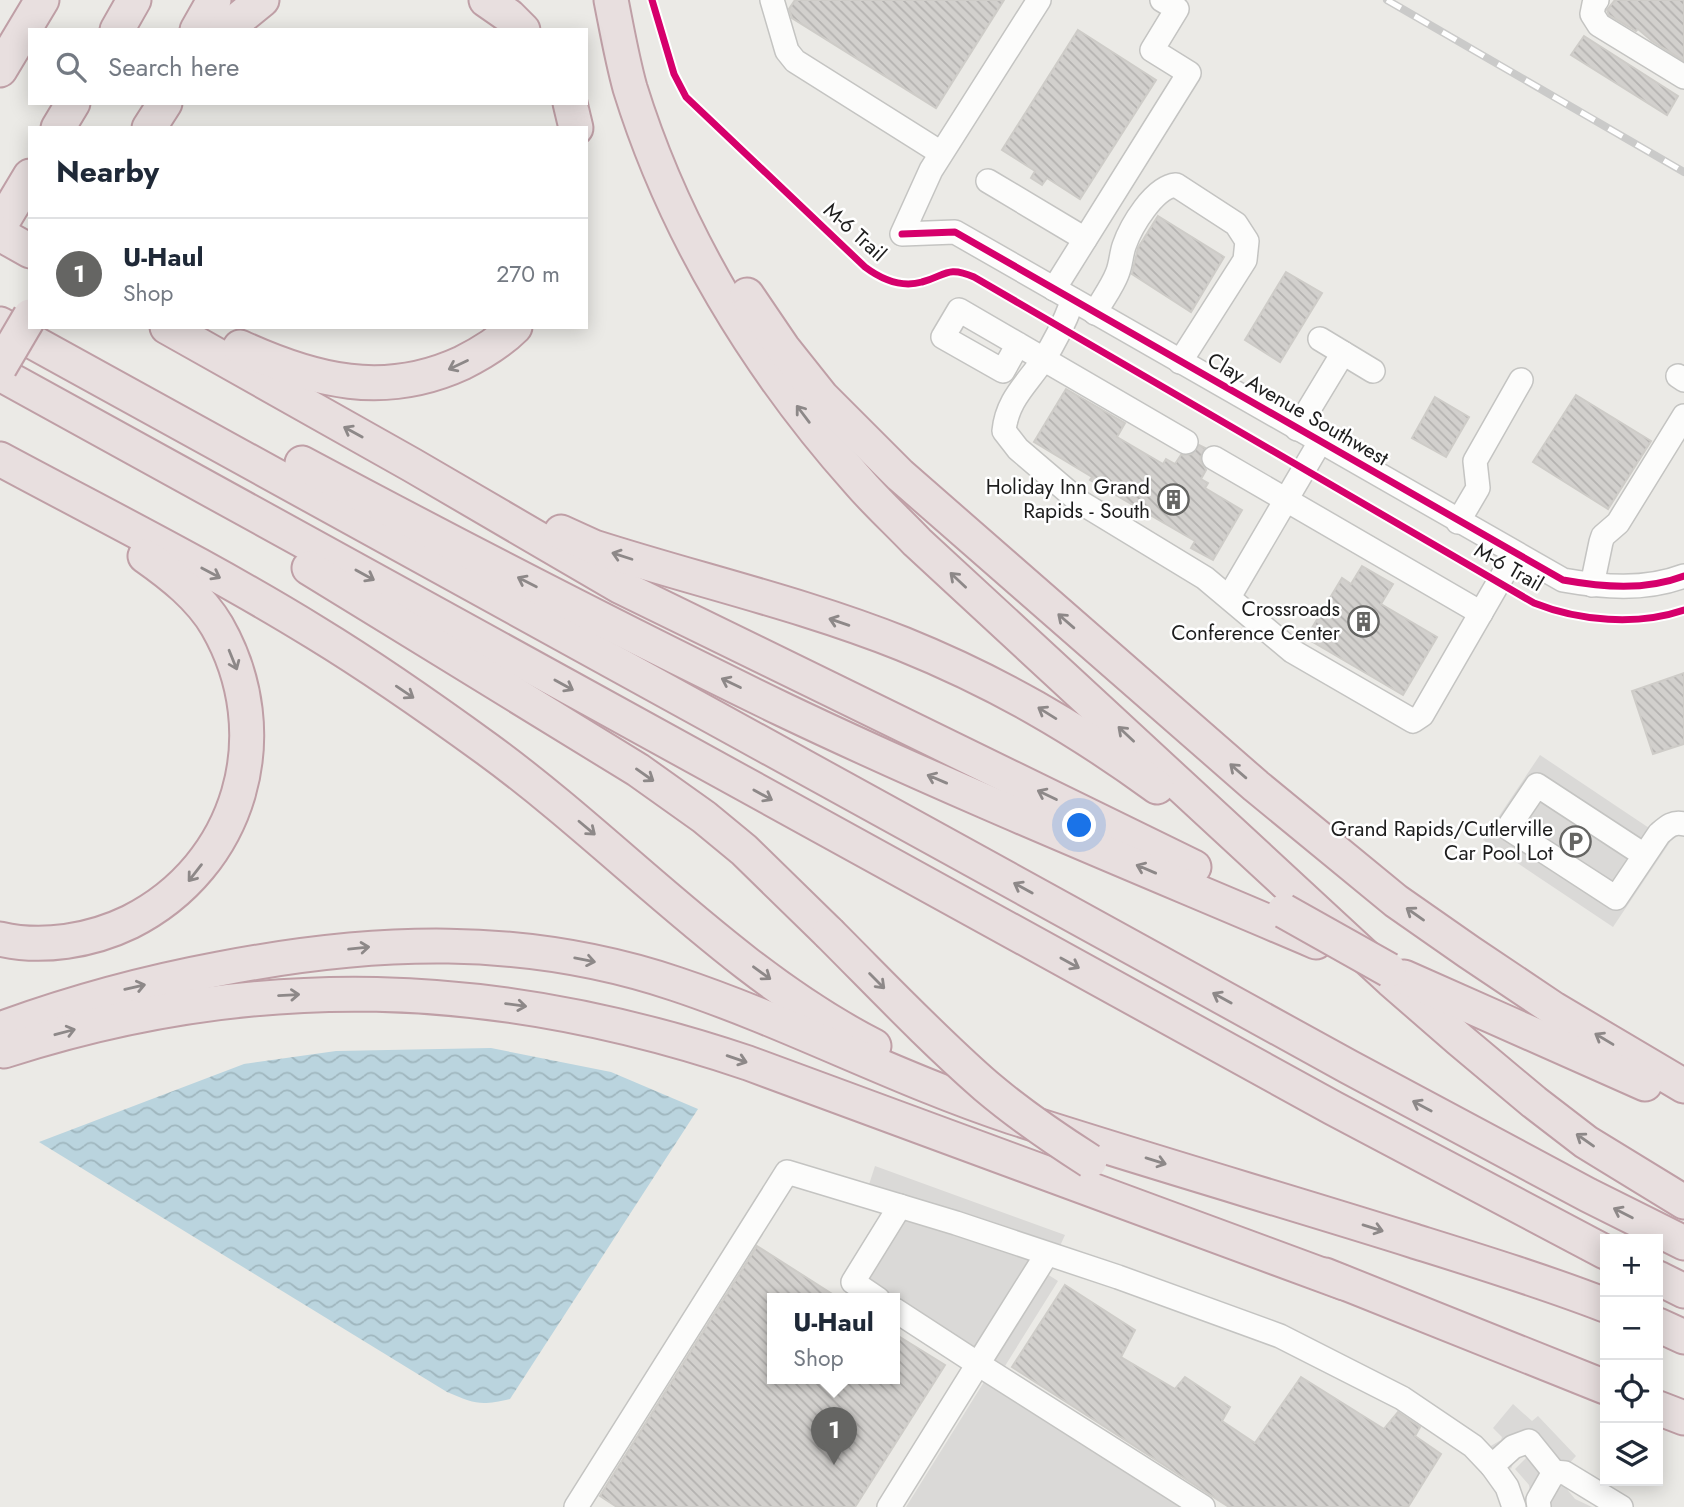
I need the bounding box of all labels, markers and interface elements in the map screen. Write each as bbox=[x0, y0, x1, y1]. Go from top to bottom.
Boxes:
search box bbox=[28, 28, 588, 105]
icon: search bbox=[52, 48, 90, 86]
text: Search here bbox=[108, 48, 240, 86]
text: Nearby bbox=[56, 150, 159, 193]
street label: M-6 Trail bbox=[817, 196, 893, 268]
text: U-Haul bbox=[123, 238, 203, 276]
text: 1 bbox=[73, 257, 85, 291]
text: 270 m bbox=[496, 257, 560, 291]
text: Shop bbox=[123, 276, 173, 310]
street label: Clay Avenue Southwest bbox=[1202, 345, 1394, 473]
one-way arrow bbox=[448, 359, 469, 372]
one-way arrow bbox=[795, 405, 810, 424]
one-way arrow bbox=[343, 425, 364, 438]
place label: Holiday Inn Grand Rapids - South bbox=[986, 472, 1150, 526]
building icon: Holiday Inn Grand Rapids - South bbox=[1156, 482, 1190, 516]
street label: M-6 Trail bbox=[1469, 535, 1549, 599]
one-way arrow bbox=[611, 548, 633, 561]
one-way arrow bbox=[200, 567, 221, 580]
one-way arrow bbox=[354, 569, 375, 582]
one-way arrow bbox=[949, 572, 967, 588]
one-way arrow bbox=[517, 574, 538, 588]
place label: Crossroads Conference Center bbox=[1171, 594, 1341, 648]
building icon: Crossroads Conference Center bbox=[1346, 604, 1380, 638]
one-way arrow bbox=[1058, 613, 1076, 629]
one-way arrow bbox=[829, 615, 851, 627]
one-way arrow bbox=[228, 649, 241, 671]
one-way arrow bbox=[721, 676, 742, 690]
one-way arrow bbox=[553, 679, 574, 692]
one-way arrow bbox=[395, 685, 414, 699]
one-way arrow bbox=[1038, 706, 1058, 720]
one-way arrow bbox=[1118, 725, 1135, 742]
one-way arrow bbox=[1229, 763, 1247, 779]
one-way arrow bbox=[635, 768, 654, 782]
one-way arrow bbox=[927, 772, 948, 785]
one-way arrow bbox=[753, 788, 773, 802]
one-way arrow bbox=[1037, 788, 1058, 802]
your location bbox=[1062, 808, 1096, 842]
place label: Grand Rapids/Cutlerville Car Pool Lot bbox=[1331, 814, 1553, 868]
one-way arrow bbox=[577, 820, 595, 836]
parking icon: Grand Rapids/Cutlerville Car Pool Lot bbox=[1559, 824, 1593, 858]
one-way arrow bbox=[1136, 862, 1157, 875]
one-way arrow bbox=[187, 863, 203, 881]
one-way arrow bbox=[1013, 881, 1033, 895]
one-way arrow bbox=[1406, 906, 1424, 921]
one-way arrow bbox=[347, 941, 370, 954]
one-way arrow bbox=[573, 954, 596, 968]
one-way arrow bbox=[1059, 957, 1080, 970]
one-way arrow bbox=[752, 966, 771, 981]
one-way arrow bbox=[868, 972, 885, 989]
one-way arrow bbox=[123, 980, 146, 993]
one-way arrow bbox=[277, 989, 300, 1002]
one-way arrow bbox=[1212, 991, 1233, 1004]
one-way arrow bbox=[504, 999, 527, 1012]
one-way arrow bbox=[54, 1025, 76, 1038]
one-way arrow bbox=[1595, 1032, 1615, 1046]
one-way arrow bbox=[725, 1054, 747, 1066]
one-way arrow bbox=[1412, 1099, 1433, 1113]
one-way arrow bbox=[1576, 1133, 1595, 1147]
one-way arrow bbox=[1145, 1156, 1167, 1169]
one-way arrow bbox=[1613, 1205, 1634, 1219]
one-way arrow bbox=[1362, 1223, 1384, 1235]
map controls bbox=[1600, 1234, 1663, 1486]
button: + bbox=[1600, 1234, 1663, 1297]
popup bbox=[767, 1293, 900, 1384]
button: − bbox=[1600, 1297, 1663, 1360]
text: U-Haul bbox=[793, 1303, 874, 1341]
text: Shop bbox=[793, 1341, 844, 1375]
button: locate bbox=[1600, 1360, 1663, 1423]
pin: 1 bbox=[811, 1407, 857, 1465]
button: layers bbox=[1600, 1423, 1663, 1486]

